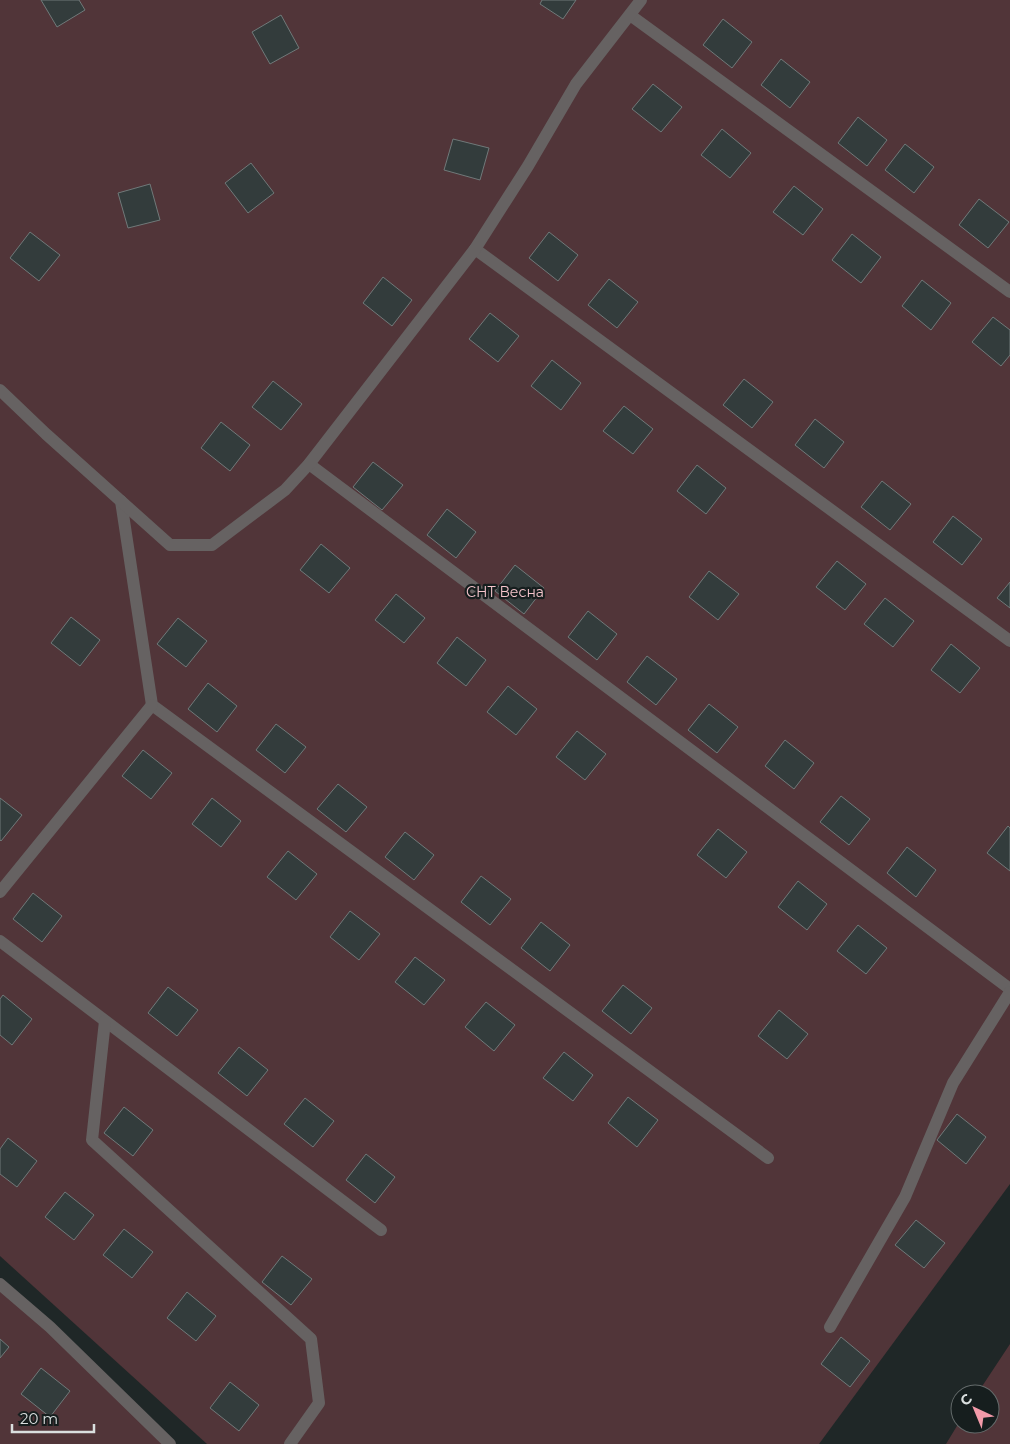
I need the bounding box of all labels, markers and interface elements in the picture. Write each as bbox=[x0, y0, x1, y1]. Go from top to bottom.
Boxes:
park label: СНТ Весна bbox=[466, 583, 544, 601]
north arrow bbox=[950, 1384, 1000, 1434]
text: С bbox=[956, 1390, 976, 1410]
scale bar bbox=[12, 1402, 95, 1434]
text: 20 m bbox=[20, 1409, 58, 1428]

